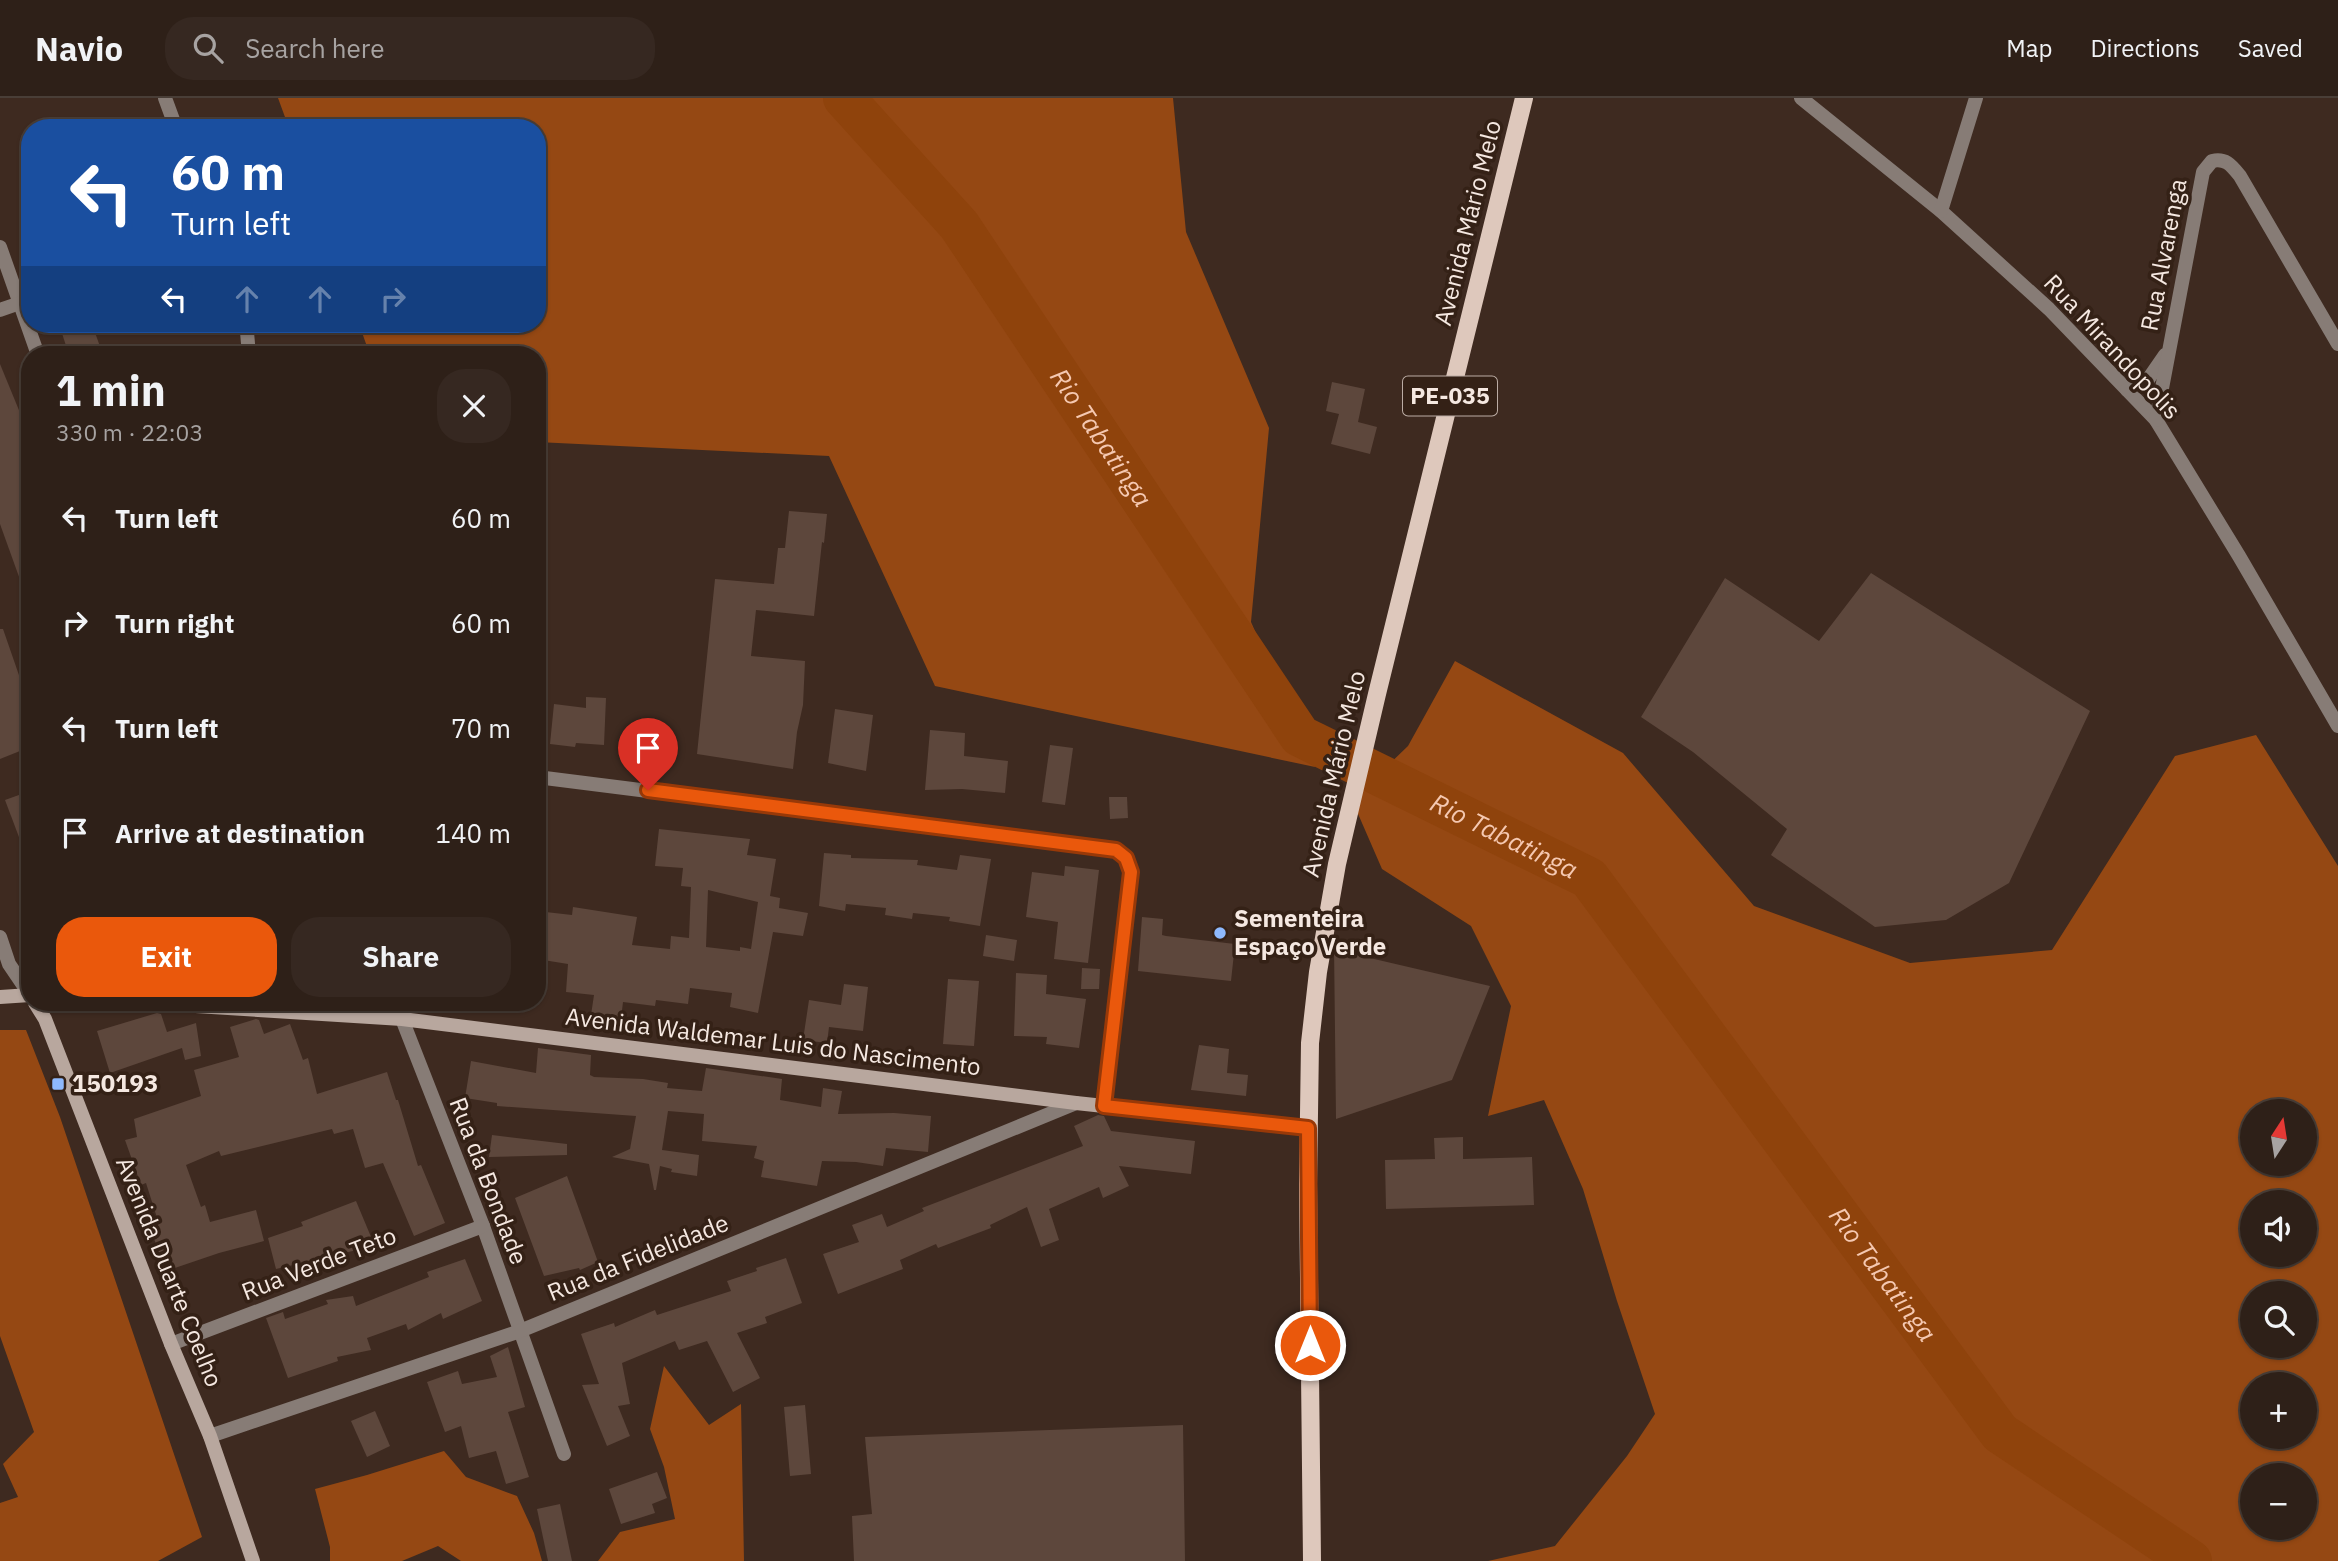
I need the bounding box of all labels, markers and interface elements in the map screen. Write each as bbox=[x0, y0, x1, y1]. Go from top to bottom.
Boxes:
search box bbox=[165, 17, 655, 80]
text: Navio bbox=[35, 27, 123, 70]
icon: search bbox=[189, 29, 227, 67]
text: Search here bbox=[245, 31, 385, 65]
text: Map bbox=[2006, 32, 2052, 64]
text: Directions bbox=[2090, 32, 2200, 64]
text: Saved bbox=[2238, 32, 2303, 64]
street label: Avenida Mário Melo bbox=[1426, 117, 1508, 329]
text: 60 m bbox=[171, 140, 285, 203]
icon: left bbox=[56, 147, 147, 238]
street label: Rua Alvarenga bbox=[2133, 176, 2193, 334]
text: Turn left bbox=[171, 202, 291, 244]
street label: Rua Mirandopolis bbox=[2037, 267, 2188, 426]
icon: left bbox=[155, 280, 193, 318]
icon: ahead bbox=[228, 280, 266, 318]
icon: ahead bbox=[301, 280, 339, 318]
icon: right bbox=[374, 280, 412, 318]
water label: Rio Tabatinga bbox=[1043, 361, 1160, 513]
text: 1 min bbox=[56, 363, 166, 418]
button: close bbox=[437, 369, 511, 443]
road number: PE-035 bbox=[1403, 376, 1497, 416]
text: 330 m · 22:03 bbox=[56, 417, 203, 447]
icon: left bbox=[56, 499, 94, 537]
text: Turn left bbox=[115, 501, 218, 535]
text: 60 m bbox=[451, 501, 511, 535]
icon: right bbox=[56, 604, 94, 642]
text: Turn right bbox=[115, 606, 234, 640]
text: 60 m bbox=[451, 606, 511, 640]
street label: Avenida Mário Melo bbox=[1294, 668, 1372, 880]
icon: left bbox=[56, 709, 94, 747]
text: Turn left bbox=[115, 711, 218, 745]
text: 70 m bbox=[451, 711, 511, 745]
pin bbox=[618, 718, 678, 790]
icon: arrive bbox=[629, 729, 667, 767]
water label: Rio Tabatinga bbox=[1425, 785, 1584, 886]
icon: arrive bbox=[56, 814, 94, 852]
text: Arrive at destination bbox=[115, 816, 365, 850]
text: 140 m bbox=[435, 816, 511, 850]
place label: Sementeira Espaço Verde bbox=[1234, 902, 1386, 962]
button: Exit bbox=[56, 917, 277, 997]
button: Share bbox=[291, 917, 511, 997]
marker: Sementeira Espaço Verde bbox=[1212, 925, 1228, 941]
street label: Avenida Waldemar Luis do Nascimento bbox=[564, 1000, 983, 1082]
place label: 150193 bbox=[72, 1067, 158, 1099]
marker: 150193 bbox=[50, 1076, 66, 1092]
street label: Rua da Bondade bbox=[442, 1093, 535, 1269]
north arrow bbox=[2240, 1099, 2317, 1176]
map controls bbox=[2240, 1099, 2317, 1540]
street label: Avenida Duarte Coelho bbox=[109, 1152, 231, 1391]
button: sound bbox=[2240, 1190, 2317, 1267]
water label: Rio Tabatinga bbox=[1822, 1199, 1945, 1348]
street label: Rua da Fidelidade bbox=[542, 1206, 733, 1308]
street label: Rua Verde Teto bbox=[237, 1219, 401, 1307]
button: search bbox=[2240, 1281, 2317, 1358]
position arrow bbox=[1273, 1308, 1347, 1382]
button: + bbox=[2240, 1372, 2317, 1449]
button: − bbox=[2240, 1463, 2317, 1540]

